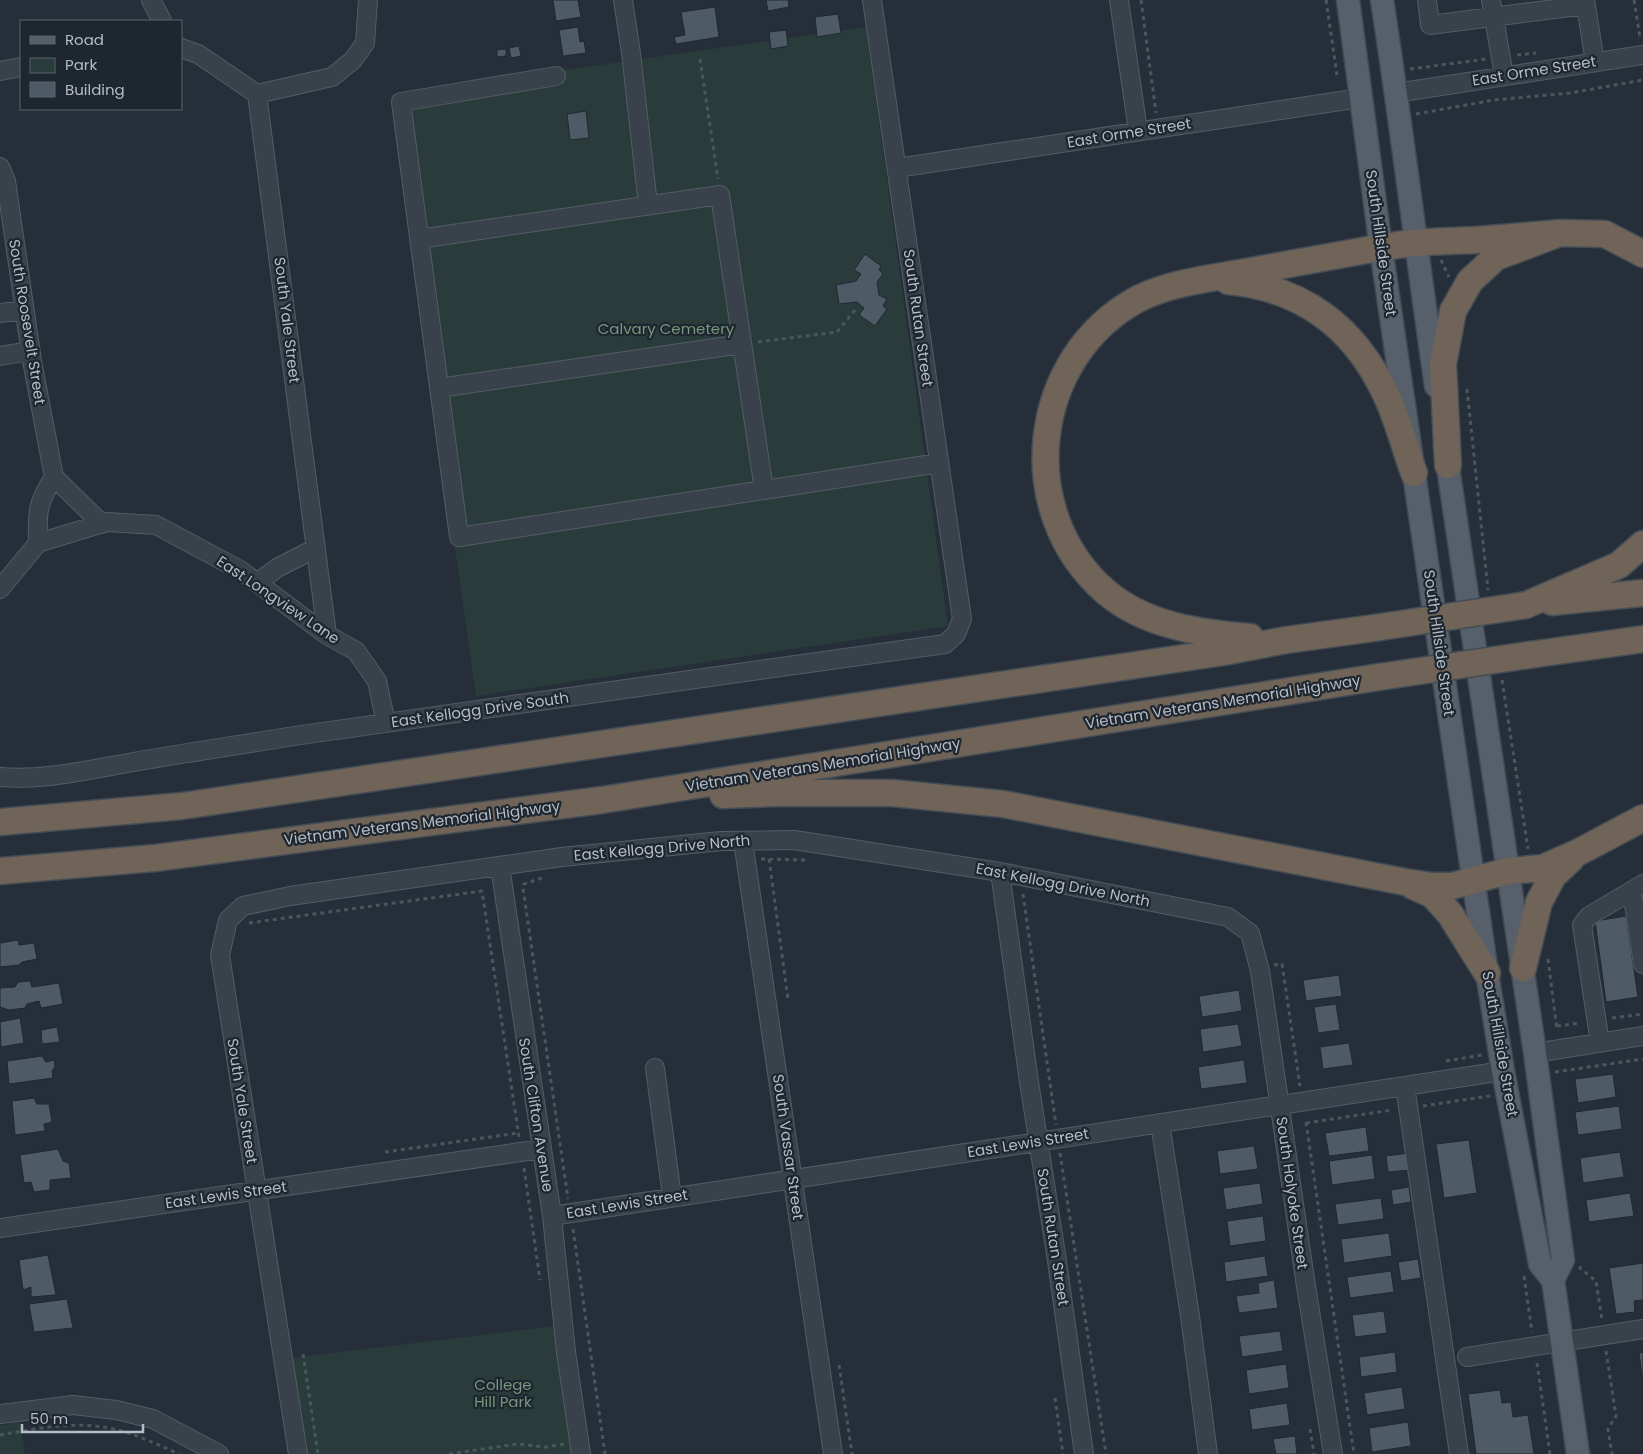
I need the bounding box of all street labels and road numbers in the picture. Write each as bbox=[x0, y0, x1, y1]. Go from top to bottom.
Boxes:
street label: East Orme Street bbox=[1470, 50, 1597, 91]
street label: East Orme Street bbox=[1065, 112, 1192, 153]
street label: South Hillside Street bbox=[1361, 168, 1402, 317]
street label: South Roosevelt Street bbox=[4, 238, 51, 406]
street label: South Rutan Street bbox=[898, 248, 939, 388]
street label: South Yale Street bbox=[269, 256, 306, 384]
street label: East Longview Lane bbox=[213, 551, 344, 649]
street label: South Hillside Street bbox=[1419, 568, 1460, 717]
street label: Vietnam Veterans Memorial Highway bbox=[1084, 669, 1363, 734]
street label: East Kellogg Drive South bbox=[390, 687, 570, 732]
street label: Vietnam Veterans Memorial Highway bbox=[684, 732, 963, 797]
street label: Vietnam Veterans Memorial Highway bbox=[283, 795, 562, 850]
street label: East Kellogg Drive North bbox=[573, 829, 751, 866]
street label: East Kellogg Drive North bbox=[974, 857, 1152, 912]
street label: South Hillside Street bbox=[1477, 970, 1524, 1118]
street label: South Clifton Avenue bbox=[514, 1036, 559, 1194]
street label: South Yale Street bbox=[222, 1037, 263, 1165]
street label: South Vassar Street bbox=[768, 1073, 809, 1221]
street label: South Holyoke Street bbox=[1271, 1115, 1314, 1271]
street label: East Lewis Street bbox=[966, 1123, 1090, 1162]
street label: South Rutan Street bbox=[1032, 1167, 1075, 1307]
street label: East Lewis Street bbox=[164, 1176, 288, 1213]
street label: East Lewis Street bbox=[565, 1184, 689, 1223]

